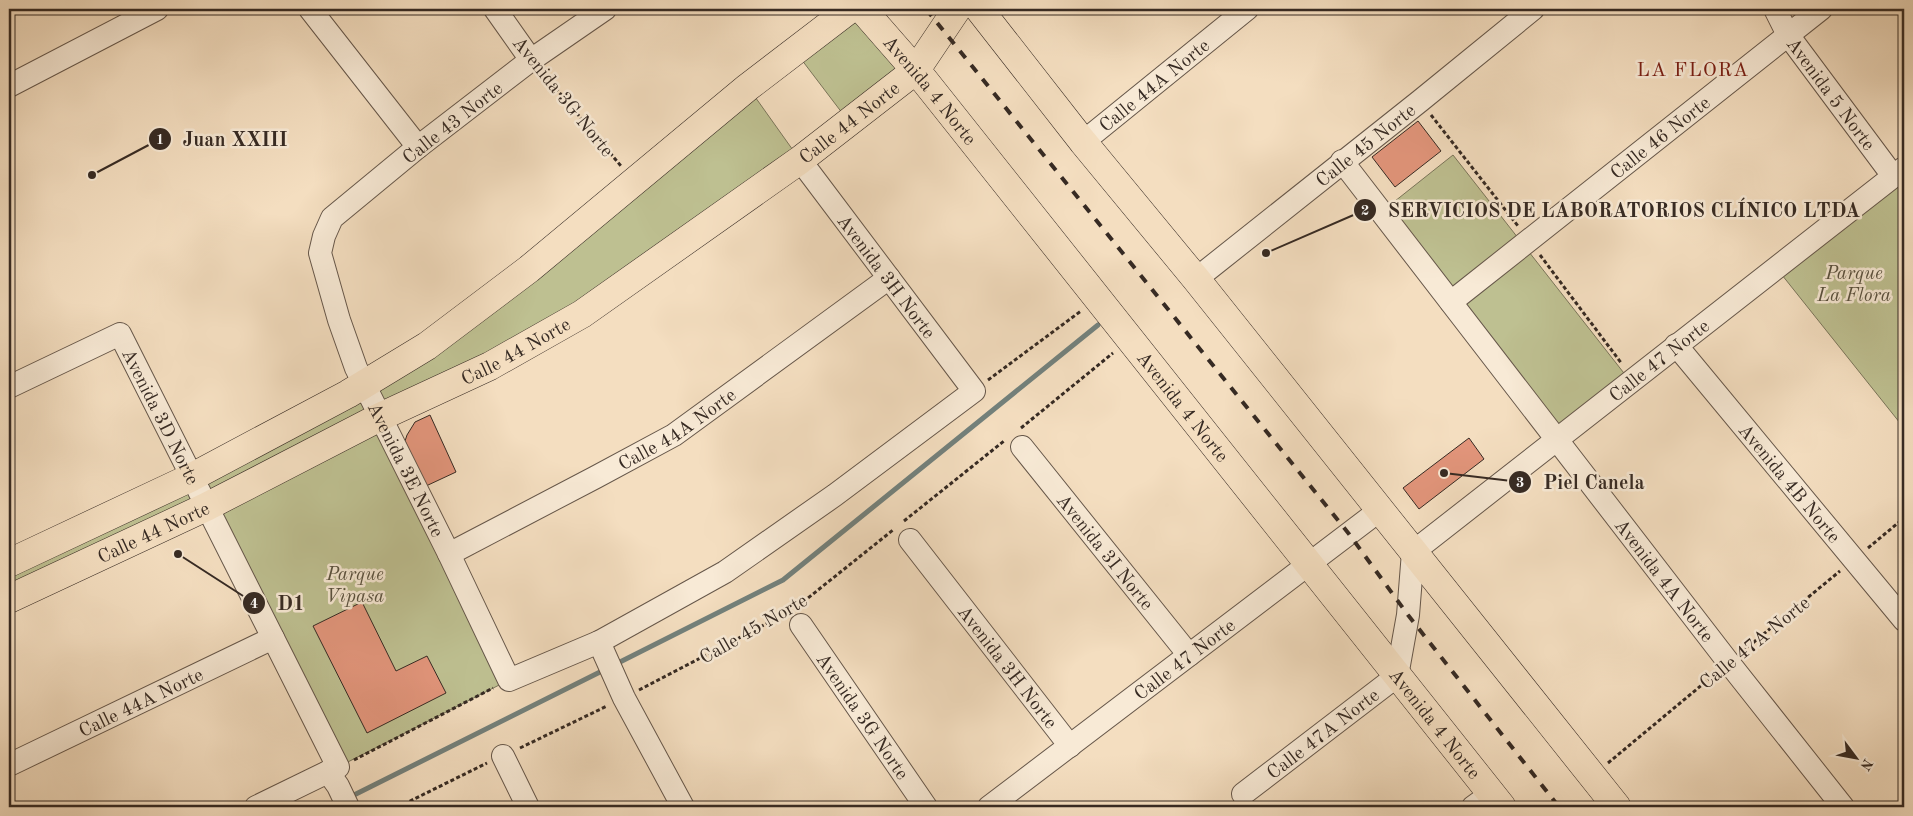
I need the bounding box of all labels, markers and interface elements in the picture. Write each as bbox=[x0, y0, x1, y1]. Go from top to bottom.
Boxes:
street label: Avenida 4 Norte bbox=[878, 33, 979, 149]
street label: Avenida 3G Norte bbox=[508, 34, 616, 161]
street label: Avenida 5 Norte bbox=[1782, 35, 1877, 155]
street label: Calle 44A Norte bbox=[1097, 37, 1214, 137]
district label: LA FLORA bbox=[1637, 61, 1749, 81]
street label: Calle 43 Norte bbox=[400, 79, 507, 169]
street label: Calle 44 Norte bbox=[797, 79, 904, 169]
street label: Calle 46 Norte bbox=[1608, 94, 1714, 184]
street label: Calle 45 Norte bbox=[1313, 101, 1420, 192]
callout: Juan XXIII bbox=[147, 121, 297, 156]
text: Juan XXIII bbox=[182, 131, 288, 151]
text: 1 bbox=[156, 133, 164, 148]
callout: SERVICIOS DE LABORATORIOS CLÍNICO LTDA bbox=[1353, 192, 1870, 227]
text: SERVICIOS DE LABORATORIOS CLÍNICO LTDA bbox=[1388, 197, 1860, 222]
text: 2 bbox=[1361, 204, 1369, 219]
street label: Avenida 3H Norte bbox=[832, 212, 938, 343]
park label: Parque La Flora bbox=[1816, 265, 1891, 306]
street label: Calle 44 Norte bbox=[459, 316, 574, 390]
street label: Calle 47 Norte bbox=[1607, 317, 1714, 407]
street label: Avenida 3D Norte bbox=[117, 346, 201, 488]
street label: Avenida 4 Norte bbox=[1132, 349, 1231, 466]
street label: Calle 44A Norte bbox=[616, 386, 740, 475]
street label: Avenida 3E Norte bbox=[363, 400, 446, 541]
street label: Avenida 4B Norte bbox=[1734, 421, 1843, 547]
callout: Piel Canela bbox=[1508, 464, 1654, 499]
text: Piel Canela bbox=[1543, 474, 1645, 494]
text: 3 bbox=[1516, 476, 1524, 491]
street label: Avenida 3I Norte bbox=[1052, 492, 1156, 615]
street label: Calle 44 Norte bbox=[95, 500, 213, 568]
street label: Avenida 4A Norte bbox=[1610, 517, 1716, 646]
park label: Parque Vipasa bbox=[325, 566, 384, 607]
callout: D1 bbox=[242, 586, 314, 621]
street label: Calle 45 Norte bbox=[697, 592, 811, 669]
street label: Calle 47A Norte bbox=[1697, 594, 1814, 694]
text: D1 bbox=[277, 595, 305, 615]
text: 4 bbox=[250, 597, 258, 612]
street label: Avenida 3H Norte bbox=[953, 603, 1060, 733]
street label: Calle 47 Norte bbox=[1132, 617, 1240, 705]
street label: Avenida 3G Norte bbox=[811, 650, 911, 784]
street label: Calle 44A Norte bbox=[76, 666, 207, 742]
street label: Avenida 4 Norte bbox=[1384, 666, 1483, 783]
street label: Calle 47A Norte bbox=[1264, 686, 1384, 784]
north arrow bbox=[1830, 734, 1880, 784]
text: N bbox=[1857, 756, 1875, 773]

